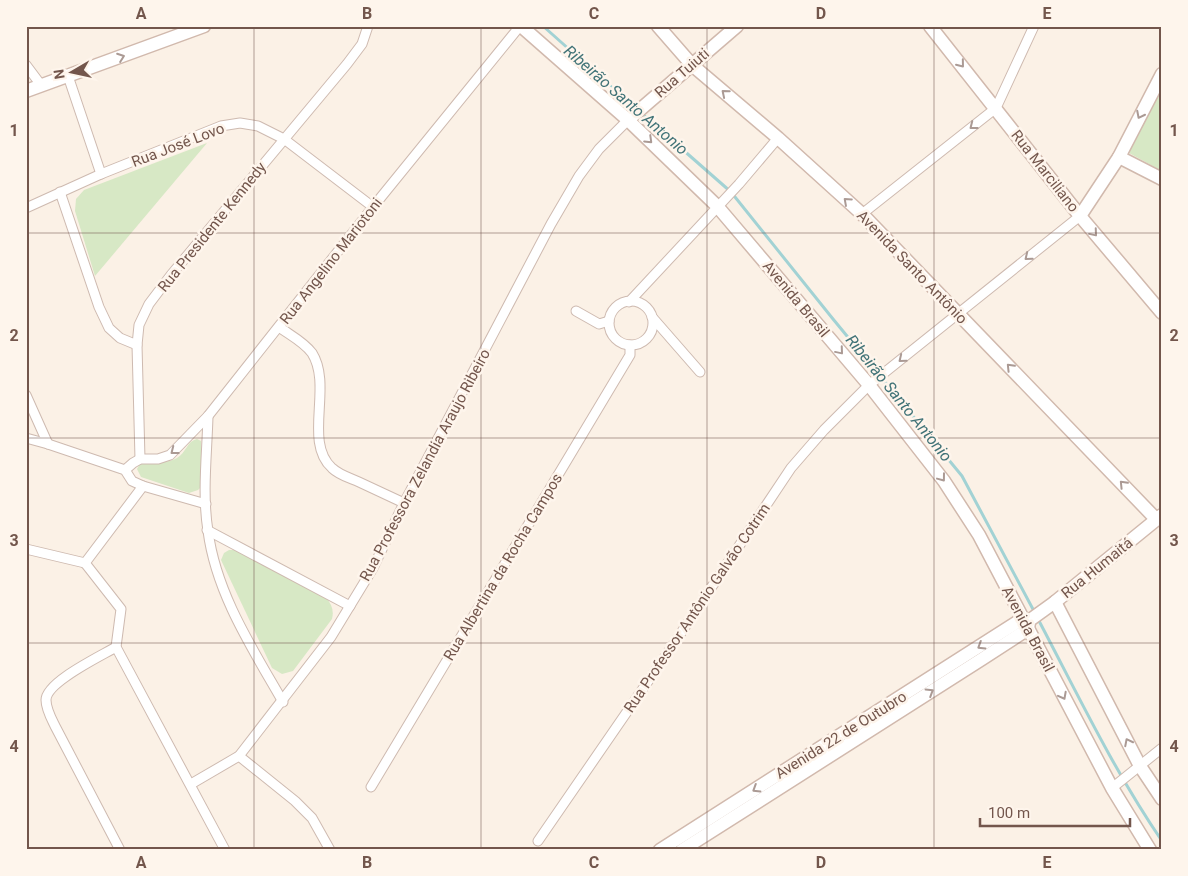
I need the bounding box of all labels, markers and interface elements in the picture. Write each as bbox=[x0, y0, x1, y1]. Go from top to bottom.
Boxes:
text: A bbox=[136, 4, 147, 23]
text: B bbox=[362, 4, 372, 23]
text: C bbox=[589, 4, 599, 23]
text: D bbox=[816, 4, 826, 23]
text: E bbox=[1043, 4, 1052, 23]
water label: Ribeirão Santo Antonio bbox=[560, 41, 692, 159]
street label: Rua Tuiuti bbox=[651, 45, 713, 101]
north arrow bbox=[48, 48, 98, 98]
one-way arrow bbox=[116, 53, 125, 63]
one-way arrow bbox=[955, 58, 963, 67]
text: N bbox=[50, 68, 68, 80]
one-way arrow bbox=[722, 90, 731, 99]
one-way arrow bbox=[1136, 110, 1146, 119]
street label: Rua José Lovo bbox=[129, 119, 227, 171]
one-way arrow bbox=[970, 120, 979, 128]
text: 1 bbox=[9, 121, 19, 140]
text: 1 bbox=[1169, 121, 1179, 140]
street label: Rua Marciliano bbox=[1007, 126, 1083, 216]
one-way arrow bbox=[643, 134, 652, 143]
street label: Rua Presidente Kennedy bbox=[154, 159, 270, 295]
street label: Rua Angelino Mariotoni bbox=[276, 194, 386, 328]
one-way arrow bbox=[844, 198, 853, 207]
street label: Avenida Santo Antônio bbox=[853, 206, 971, 328]
one-way arrow bbox=[1089, 227, 1098, 236]
one-way arrow bbox=[1025, 252, 1034, 261]
street label: Avenida Brasil bbox=[759, 257, 833, 341]
text: 2 bbox=[9, 326, 19, 345]
text: 2 bbox=[1169, 326, 1179, 345]
water label: Ribeirão Santo Antonio bbox=[842, 331, 956, 465]
one-way arrow bbox=[834, 345, 842, 354]
street label: Rua Professora Zelandia Araujo Ribeiro bbox=[356, 346, 494, 584]
one-way arrow bbox=[898, 353, 908, 362]
one-way arrow bbox=[1007, 364, 1016, 373]
one-way arrow bbox=[170, 445, 180, 454]
street label: Rua Albertina da Rocha Campos bbox=[440, 470, 566, 664]
one-way arrow bbox=[936, 472, 944, 481]
one-way arrow bbox=[1120, 481, 1129, 490]
street label: Rua Professor Antônio Galvão Cotrim bbox=[620, 500, 774, 716]
text: 3 bbox=[9, 531, 19, 550]
text: 3 bbox=[1169, 531, 1179, 550]
street label: Rua Humaitá bbox=[1058, 534, 1136, 602]
street label: Avenida Brasil bbox=[998, 583, 1058, 675]
one-way arrow bbox=[978, 639, 987, 649]
street label: Avenida 22 de Outubro bbox=[772, 687, 910, 783]
one-way arrow bbox=[924, 689, 933, 698]
one-way arrow bbox=[1057, 691, 1067, 700]
text: 4 bbox=[9, 737, 19, 756]
text: 4 bbox=[1169, 737, 1179, 756]
one-way arrow bbox=[1124, 738, 1134, 747]
one-way arrow bbox=[752, 783, 761, 792]
scale bar bbox=[980, 796, 1130, 828]
text: 100 m bbox=[988, 804, 1030, 822]
text: A bbox=[136, 853, 147, 872]
text: B bbox=[362, 853, 372, 872]
text: C bbox=[589, 853, 599, 872]
text: D bbox=[816, 853, 826, 872]
text: E bbox=[1043, 853, 1052, 872]

